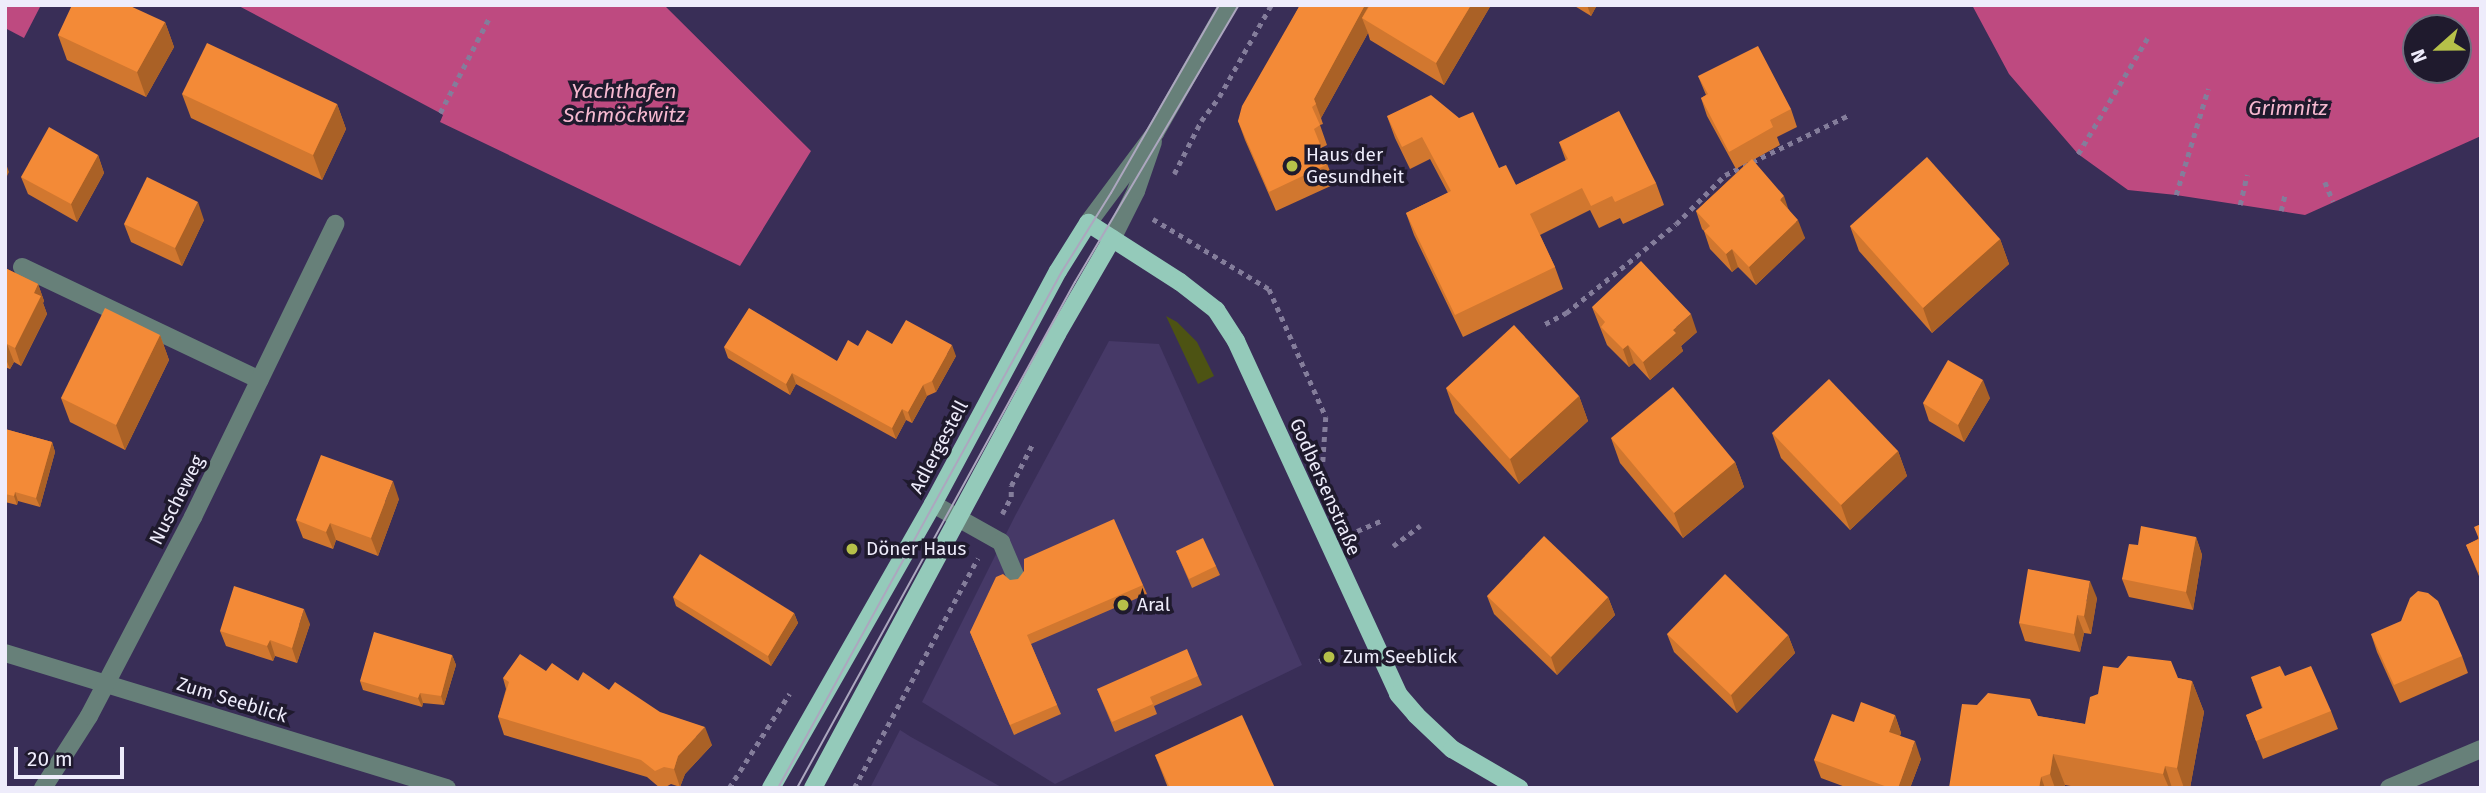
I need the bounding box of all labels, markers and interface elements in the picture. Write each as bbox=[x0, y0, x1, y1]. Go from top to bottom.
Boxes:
north arrow bbox=[2402, 14, 2472, 84]
text: N bbox=[2406, 46, 2432, 66]
water label: Yachthafen Schmöckwitz bbox=[563, 78, 685, 128]
water label: Grimnitz bbox=[2248, 95, 2328, 121]
place label: Haus der Gesundheit bbox=[1306, 144, 1404, 188]
marker: Haus der Gesundheit bbox=[1284, 158, 1300, 174]
street label: Adlergestell bbox=[905, 397, 973, 497]
street label: Godbersenstraße bbox=[1285, 415, 1365, 559]
street label: Nuscheweg bbox=[145, 451, 209, 549]
place label: Döner Haus bbox=[866, 538, 966, 560]
marker: Döner Haus bbox=[844, 541, 860, 557]
place label: Aral bbox=[1137, 594, 1170, 616]
marker: Aral bbox=[1115, 597, 1131, 613]
place label: Zum Seeblick bbox=[1343, 646, 1457, 668]
marker: Zum Seeblick bbox=[1321, 649, 1337, 665]
street label: Zum Seeblick bbox=[174, 672, 290, 728]
scale bar bbox=[18, 734, 128, 778]
text: 20 m bbox=[27, 746, 73, 772]

